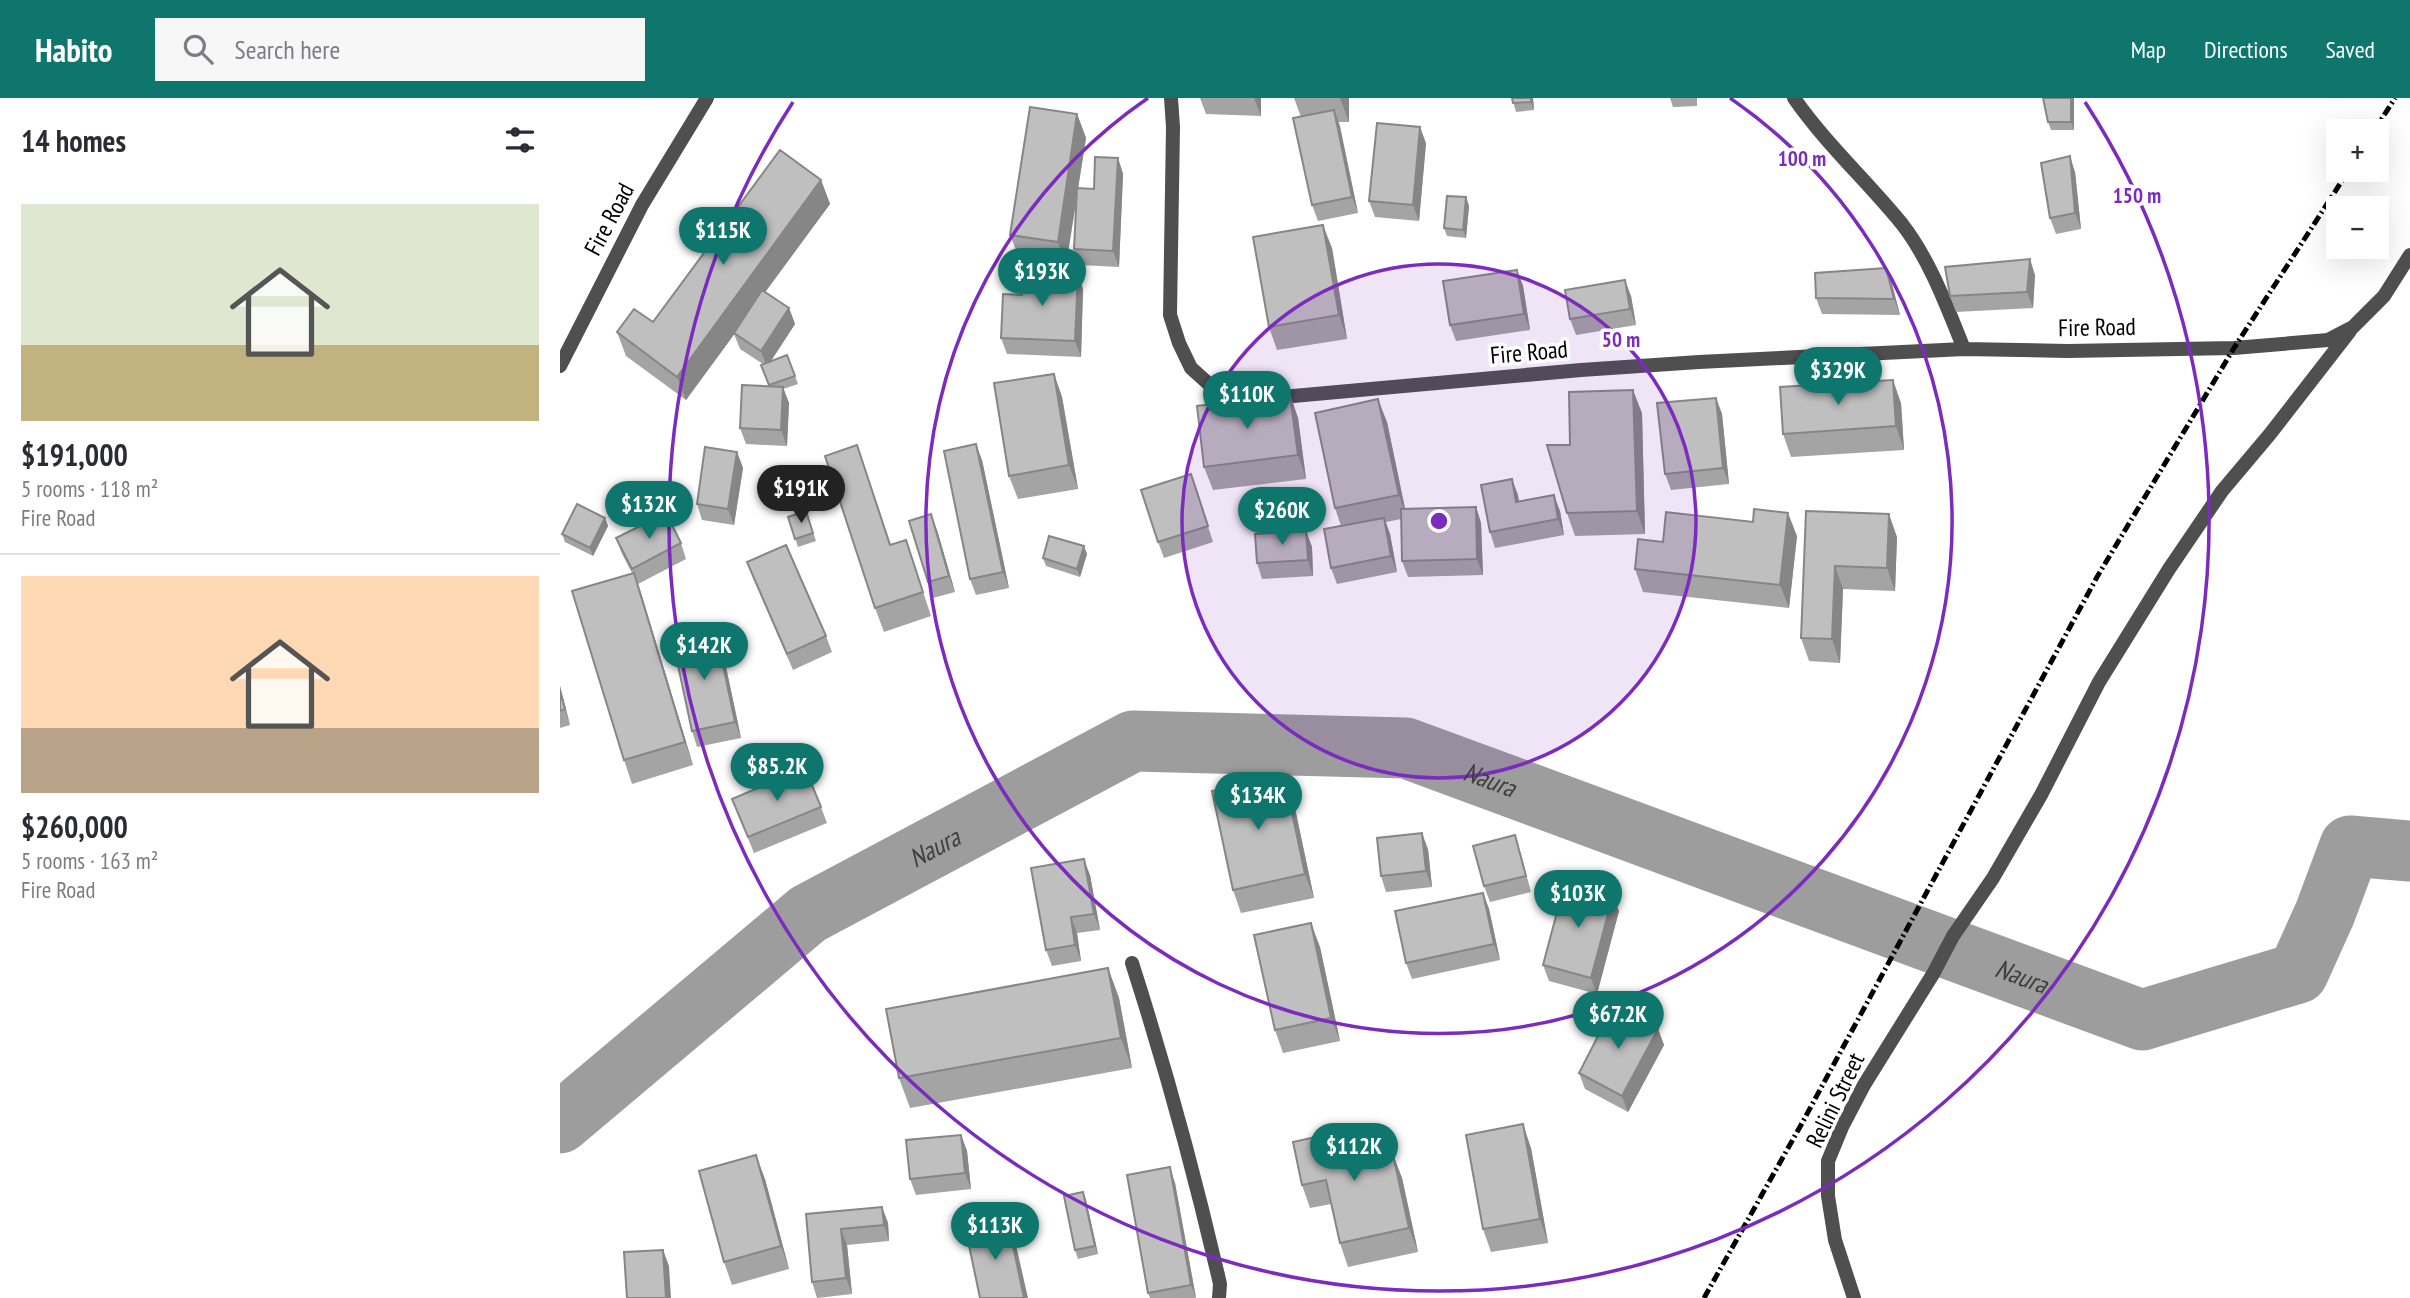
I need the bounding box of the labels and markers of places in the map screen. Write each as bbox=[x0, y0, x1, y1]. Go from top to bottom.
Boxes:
pin: $115K bbox=[674, 208, 772, 267]
pin: $193K bbox=[993, 248, 1091, 308]
pin: $329K bbox=[1789, 348, 1887, 407]
pin: $110K bbox=[1198, 372, 1296, 431]
pin: $191K bbox=[752, 466, 850, 525]
pin: $132K bbox=[600, 482, 698, 541]
pin: $260K bbox=[1233, 488, 1331, 547]
centre of rings bbox=[1427, 509, 1451, 533]
pin: $142K bbox=[655, 622, 753, 682]
pin: $85.2K bbox=[720, 744, 834, 803]
pin: $134K bbox=[1209, 772, 1307, 832]
pin: $103K bbox=[1529, 870, 1627, 930]
pin: $67.2K bbox=[1561, 992, 1675, 1051]
pin: $112K bbox=[1305, 1124, 1403, 1183]
pin: $113K bbox=[946, 1202, 1044, 1262]

